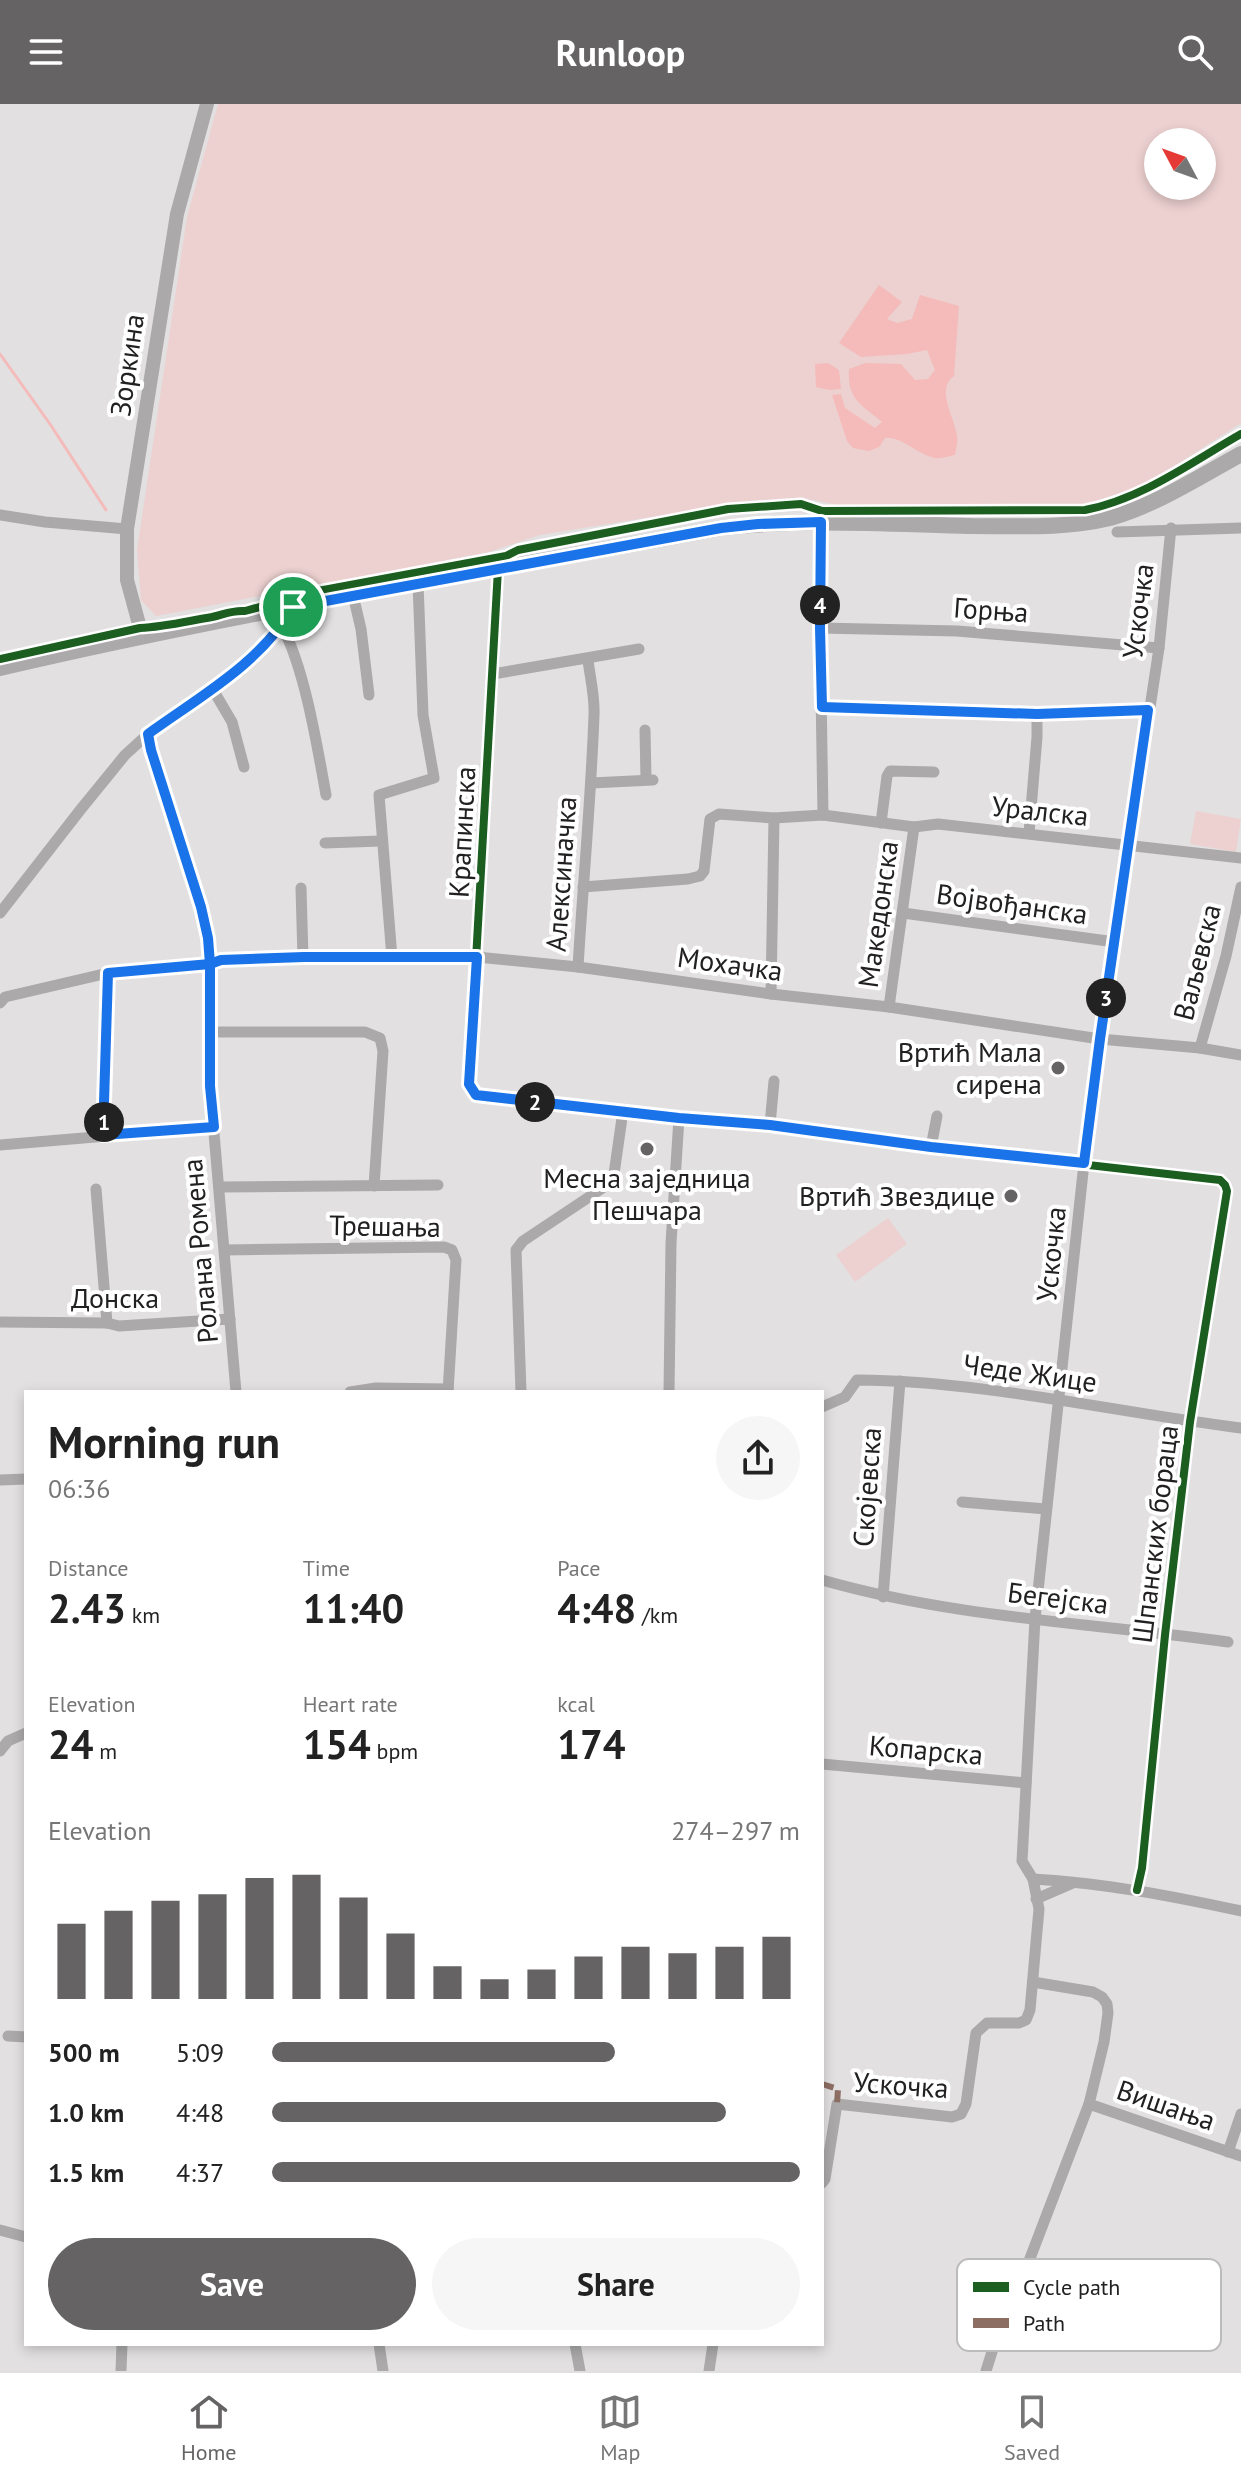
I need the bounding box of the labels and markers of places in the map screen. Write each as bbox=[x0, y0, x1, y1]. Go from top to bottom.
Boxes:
pin bbox=[259, 573, 327, 641]
pin: 4 bbox=[800, 585, 840, 625]
pin: 3 bbox=[1086, 978, 1126, 1018]
place label: Вртић Мала сирена bbox=[898, 1033, 1042, 1102]
marker: Вртић Мала сирена bbox=[1049, 1059, 1067, 1077]
pin: 2 bbox=[515, 1082, 555, 1122]
pin: 1 bbox=[84, 1102, 124, 1142]
marker: Месна заједница Пешчара bbox=[638, 1140, 656, 1158]
place label: Месна заједница Пешчара bbox=[543, 1159, 751, 1228]
place label: Вртић Звездице bbox=[799, 1177, 995, 1214]
marker: Вртић Звездице bbox=[1002, 1187, 1020, 1205]

